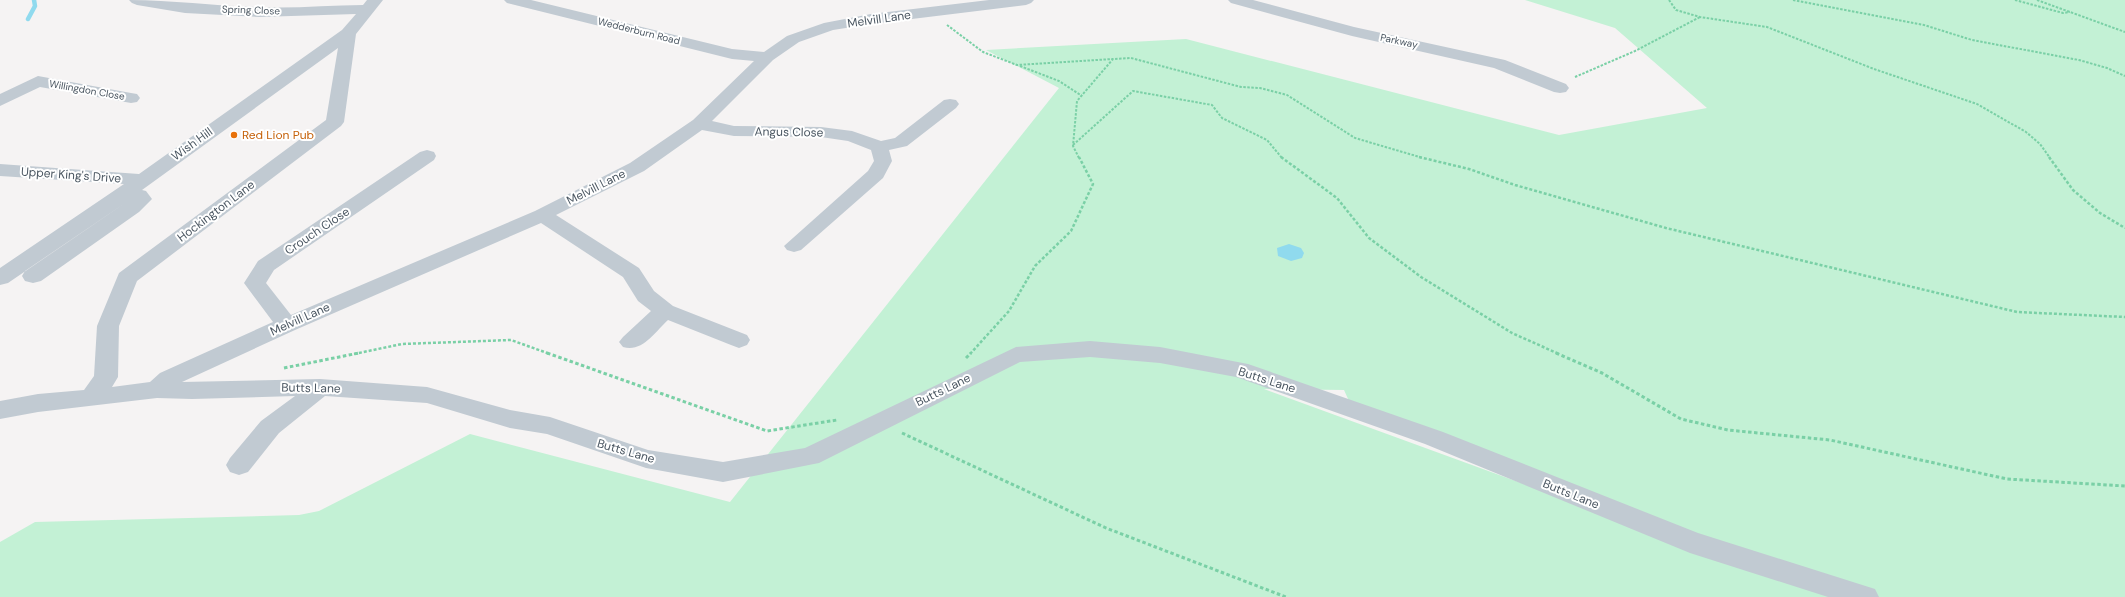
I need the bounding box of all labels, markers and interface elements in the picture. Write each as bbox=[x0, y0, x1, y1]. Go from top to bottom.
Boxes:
street label: Spring Close bbox=[222, 2, 281, 18]
street label: Melvill Lane bbox=[846, 7, 912, 31]
street label: Wedderburn Road bbox=[597, 15, 681, 47]
street label: Parkway bbox=[1379, 31, 1419, 51]
street label: Willingdon Close bbox=[48, 77, 126, 103]
street label: Angus Close bbox=[754, 123, 824, 141]
street label: Wish Hill bbox=[168, 124, 216, 164]
place label: Red Lion Pub bbox=[242, 127, 314, 143]
marker: Red Lion Pub bbox=[229, 130, 239, 140]
street label: Upper King's Drive bbox=[20, 164, 122, 186]
street label: Melvill Lane bbox=[564, 165, 628, 209]
street label: Hockington Lane bbox=[174, 177, 258, 245]
street label: Crouch Close bbox=[281, 203, 353, 259]
street label: Melvill Lane bbox=[268, 299, 333, 339]
street label: Butts Lane bbox=[1236, 363, 1298, 397]
street label: Butts Lane bbox=[913, 370, 973, 410]
street label: Butts Lane bbox=[281, 379, 341, 397]
street label: Butts Lane bbox=[595, 435, 657, 467]
street label: Butts Lane bbox=[1541, 475, 1602, 513]

